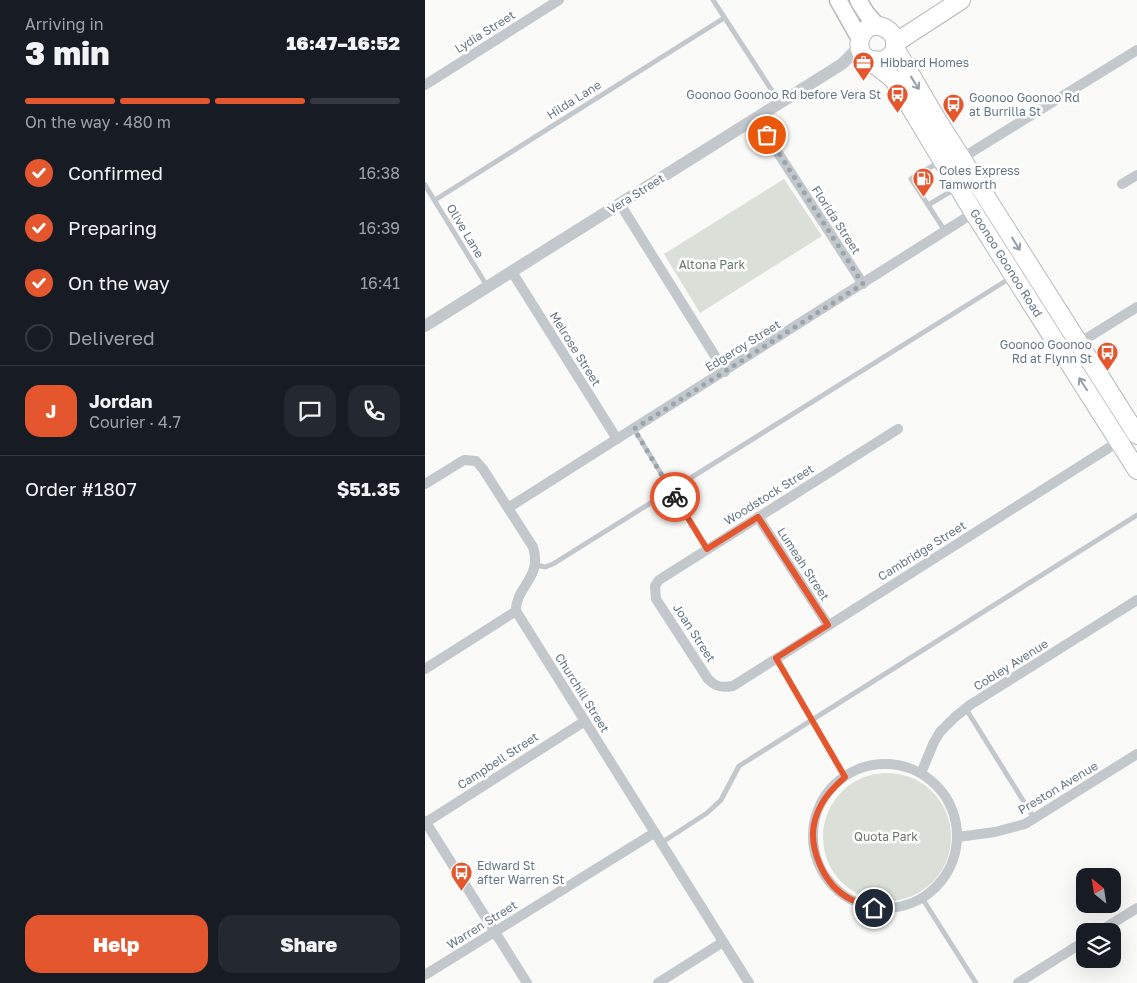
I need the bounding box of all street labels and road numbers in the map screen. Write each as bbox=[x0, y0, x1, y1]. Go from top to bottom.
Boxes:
street label: Lydia Street bbox=[452, 7, 518, 56]
street label: Hilda Lane bbox=[544, 77, 604, 122]
street label: Vera Street bbox=[605, 170, 667, 217]
street label: Florida Street bbox=[809, 183, 864, 257]
street label: Olive Lane bbox=[443, 201, 487, 261]
street label: Goonoo Goonoo Road bbox=[967, 206, 1046, 320]
street label: Melrose Street bbox=[547, 309, 604, 389]
street label: Edgeroy Street bbox=[702, 316, 783, 375]
street label: Woodstock Street bbox=[721, 461, 817, 528]
street label: Cambridge Street bbox=[875, 517, 969, 584]
street label: Lumeah Street bbox=[774, 524, 833, 603]
street label: Joan Street bbox=[670, 601, 719, 665]
street label: Cobley Avenue bbox=[971, 636, 1051, 694]
street label: Churchill Street bbox=[552, 650, 613, 735]
street label: Campbell Street bbox=[454, 729, 541, 792]
street label: Preston Avenue bbox=[1015, 758, 1100, 817]
street label: Warren Street bbox=[444, 897, 520, 952]

